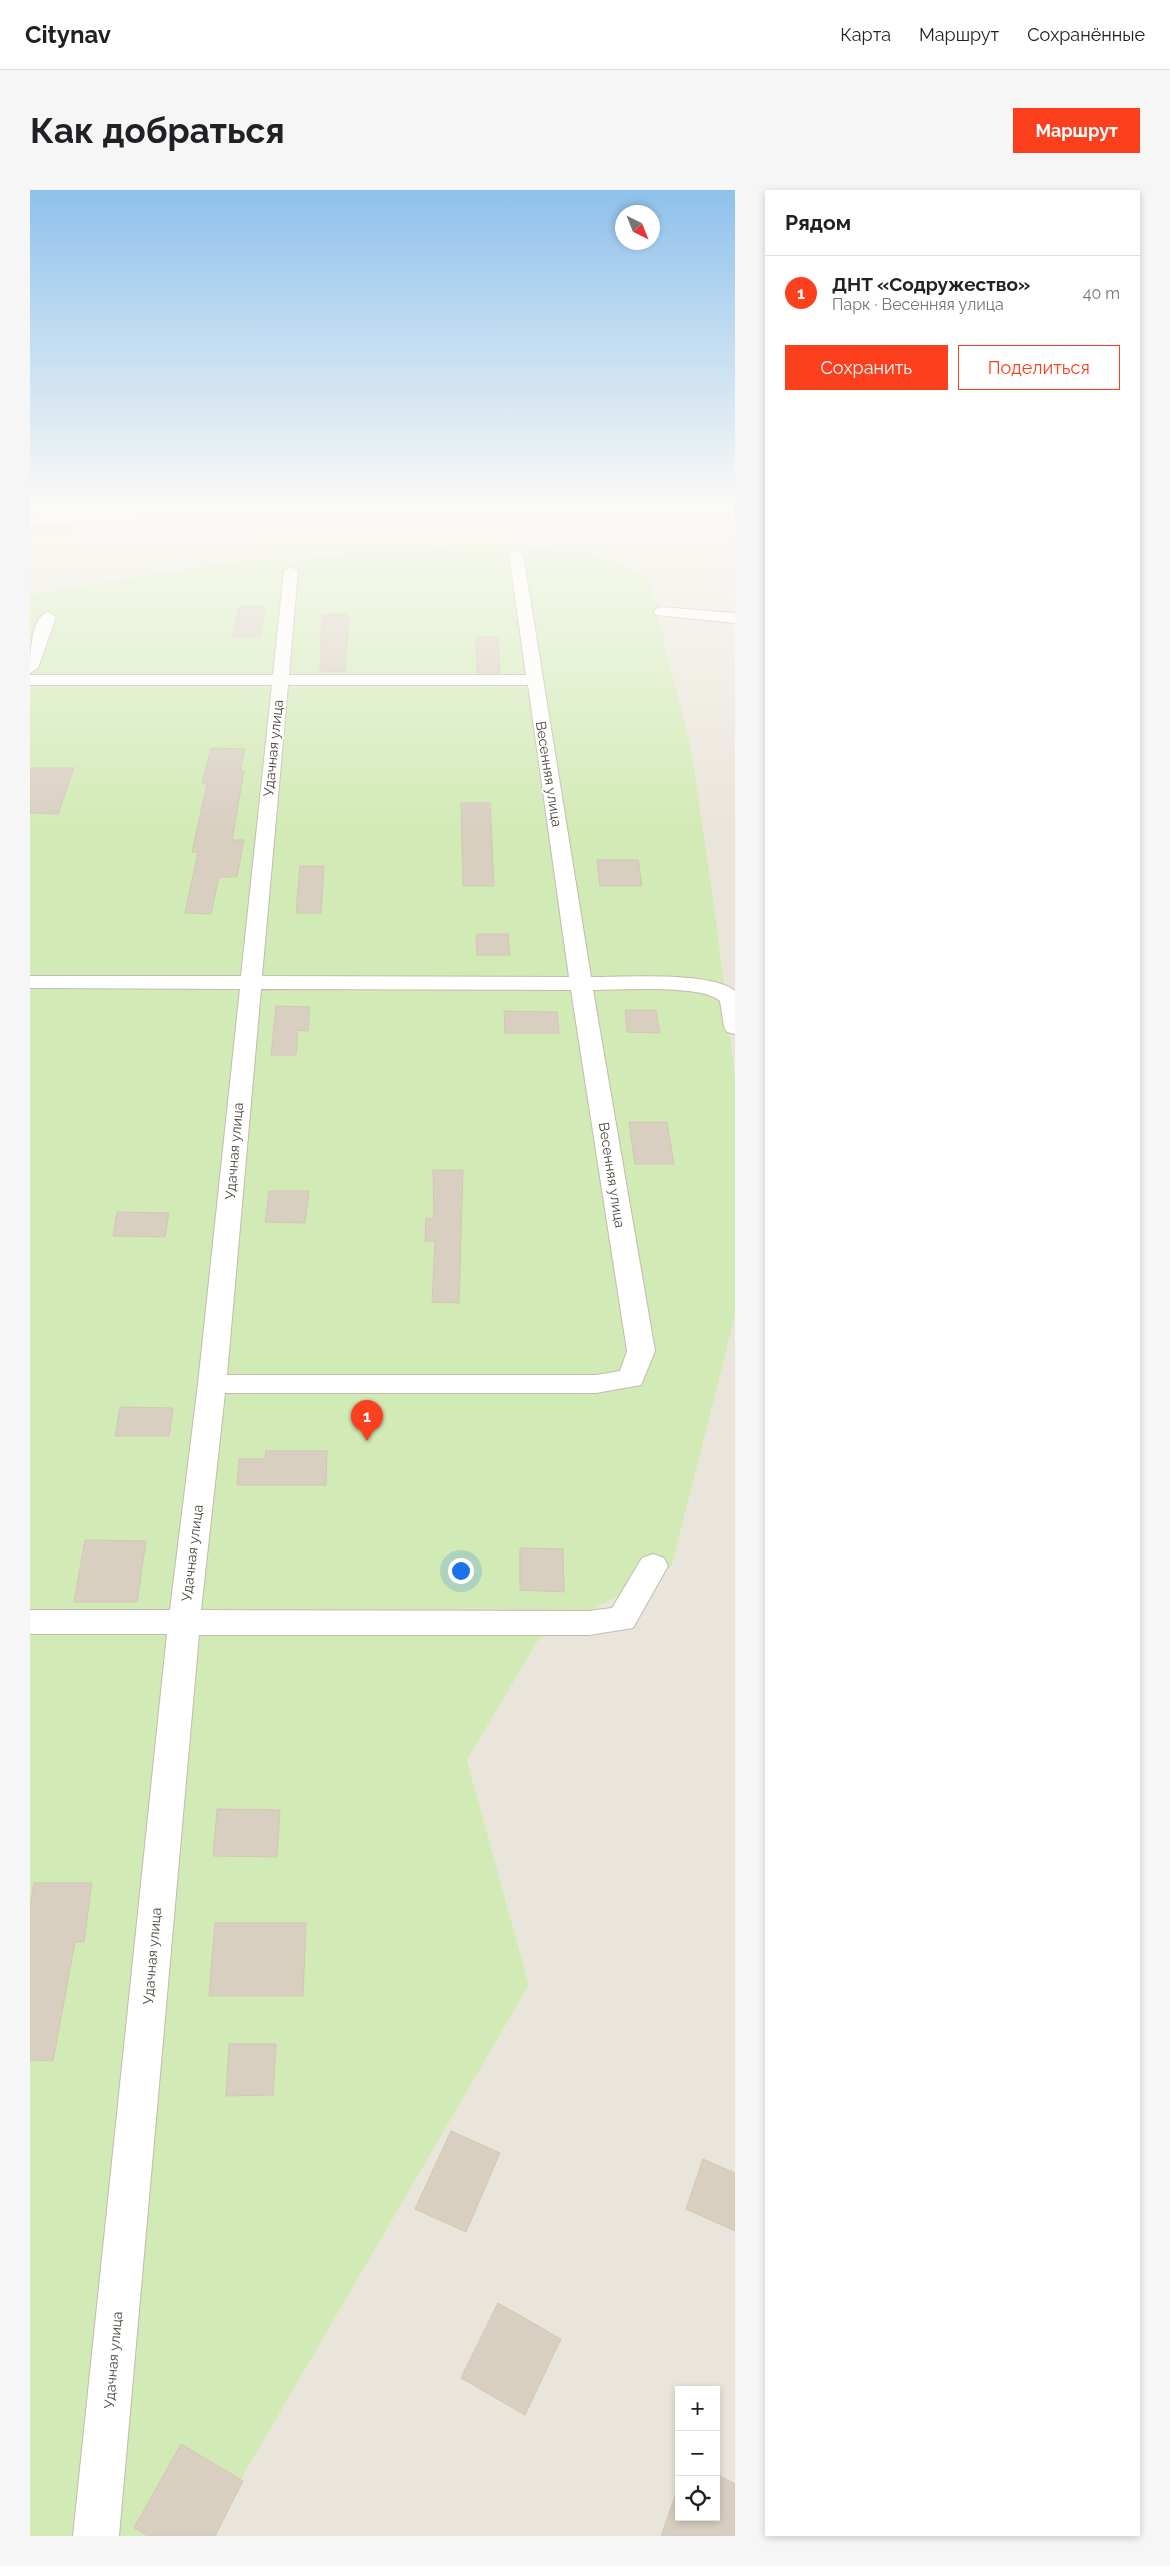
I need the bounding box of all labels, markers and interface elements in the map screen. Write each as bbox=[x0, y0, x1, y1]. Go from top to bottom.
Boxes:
text: Citynav bbox=[25, 20, 111, 49]
text: Карта bbox=[840, 24, 891, 45]
text: Маршрут bbox=[919, 24, 999, 45]
text: Сохранённые bbox=[1027, 24, 1145, 45]
button: Маршрут bbox=[1013, 108, 1140, 153]
text: Как добраться bbox=[30, 110, 285, 151]
north arrow bbox=[615, 205, 660, 250]
text: Рядом bbox=[785, 210, 851, 235]
text: ДНТ «Содружество» bbox=[832, 273, 1030, 295]
text: 1 bbox=[797, 284, 805, 303]
text: 40 m bbox=[1083, 284, 1120, 303]
text: Парк · Весенняя улица bbox=[832, 295, 1004, 314]
button: Сохранить bbox=[785, 345, 948, 390]
button: Поделиться bbox=[958, 345, 1120, 390]
street label: Удачная улица bbox=[260, 699, 286, 797]
street label: Весенняя улица bbox=[533, 720, 565, 828]
street label: Удачная улица bbox=[222, 1102, 246, 1200]
street label: Весенняя улица bbox=[596, 1121, 628, 1229]
pin: 1 bbox=[351, 1400, 383, 1441]
street label: Удачная улица bbox=[178, 1504, 206, 1602]
your location bbox=[448, 1558, 474, 1584]
street label: Удачная улица bbox=[140, 1907, 164, 2005]
street label: Удачная улица bbox=[101, 2311, 125, 2409]
map controls bbox=[675, 2386, 720, 2521]
button: + bbox=[675, 2386, 720, 2431]
button: − bbox=[675, 2431, 720, 2476]
button: locate bbox=[675, 2476, 720, 2521]

